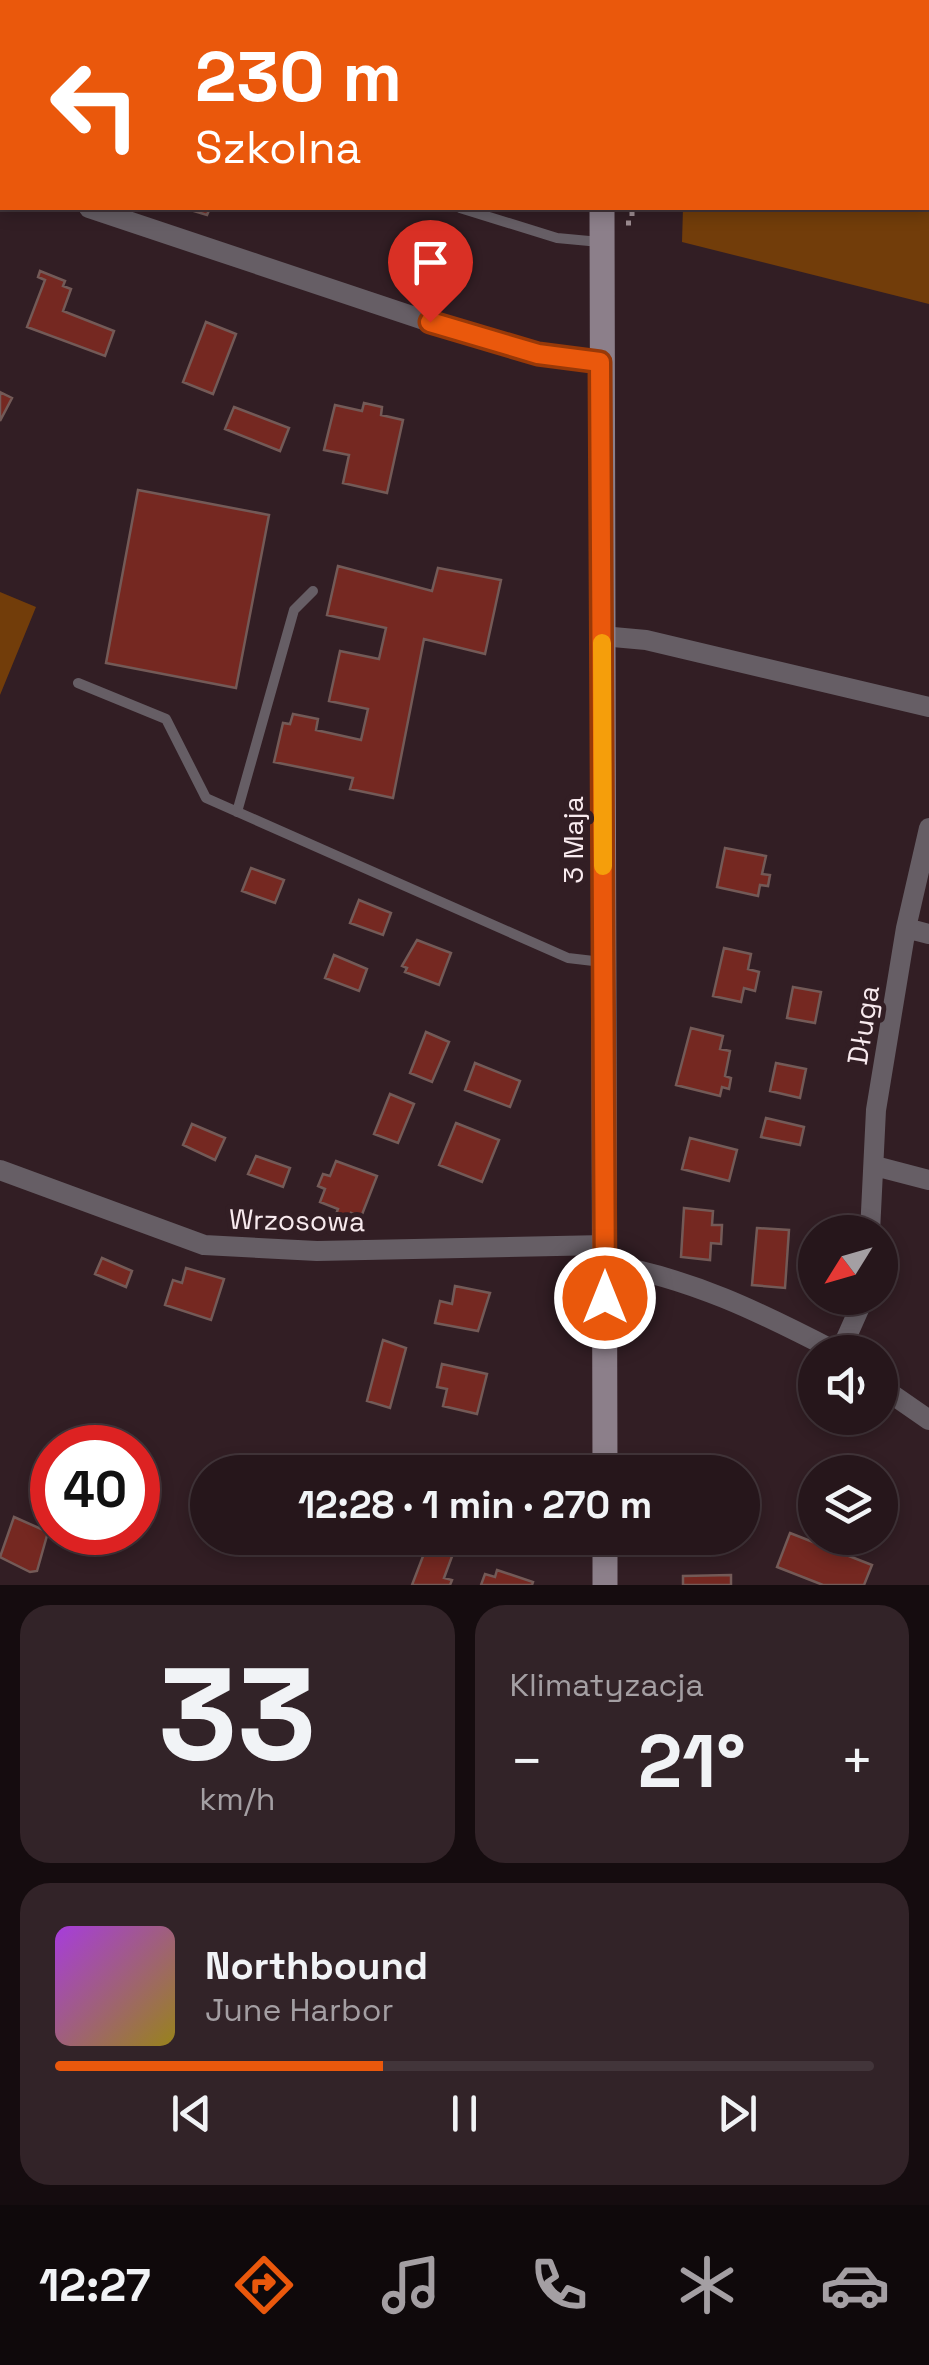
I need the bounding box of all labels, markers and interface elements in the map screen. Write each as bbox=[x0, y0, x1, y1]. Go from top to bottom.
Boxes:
text: 230 m bbox=[195, 32, 402, 121]
icon: left bbox=[30, 40, 160, 170]
text: Szkolna bbox=[195, 119, 361, 176]
pin bbox=[388, 220, 473, 323]
icon: arrive bbox=[403, 235, 458, 290]
street label: 3 Maja bbox=[555, 796, 591, 884]
street label: Długa bbox=[839, 983, 887, 1067]
street label: Wrzosowa bbox=[228, 1201, 366, 1239]
north arrow bbox=[798, 1215, 898, 1315]
map controls bbox=[798, 1215, 898, 1555]
position arrow bbox=[553, 1246, 657, 1350]
button: sound bbox=[798, 1335, 898, 1435]
speed limit sign: 40 bbox=[30, 1425, 160, 1555]
button: layers bbox=[798, 1455, 898, 1555]
text: 12:28 · 1 min · 270 m bbox=[298, 1481, 652, 1529]
text: 33 bbox=[158, 1631, 316, 1797]
text: Klimatyzacja bbox=[510, 1665, 704, 1705]
text: 21° bbox=[638, 1713, 746, 1809]
text: − bbox=[510, 1726, 544, 1796]
text: + bbox=[840, 1726, 874, 1796]
text: km/h bbox=[199, 1779, 275, 1819]
text: Northbound bbox=[205, 1942, 428, 1990]
text: June Harbor bbox=[205, 1990, 393, 2030]
icon: previous bbox=[164, 2086, 219, 2141]
icon: pause bbox=[437, 2086, 492, 2141]
icon: next bbox=[710, 2086, 765, 2141]
icon: directions bbox=[229, 2250, 299, 2320]
icon: music bbox=[376, 2250, 446, 2320]
icon: phone bbox=[524, 2250, 594, 2320]
icon: climate bbox=[672, 2250, 742, 2320]
icon: car bbox=[820, 2250, 890, 2320]
text: 12:27 bbox=[39, 2257, 151, 2314]

